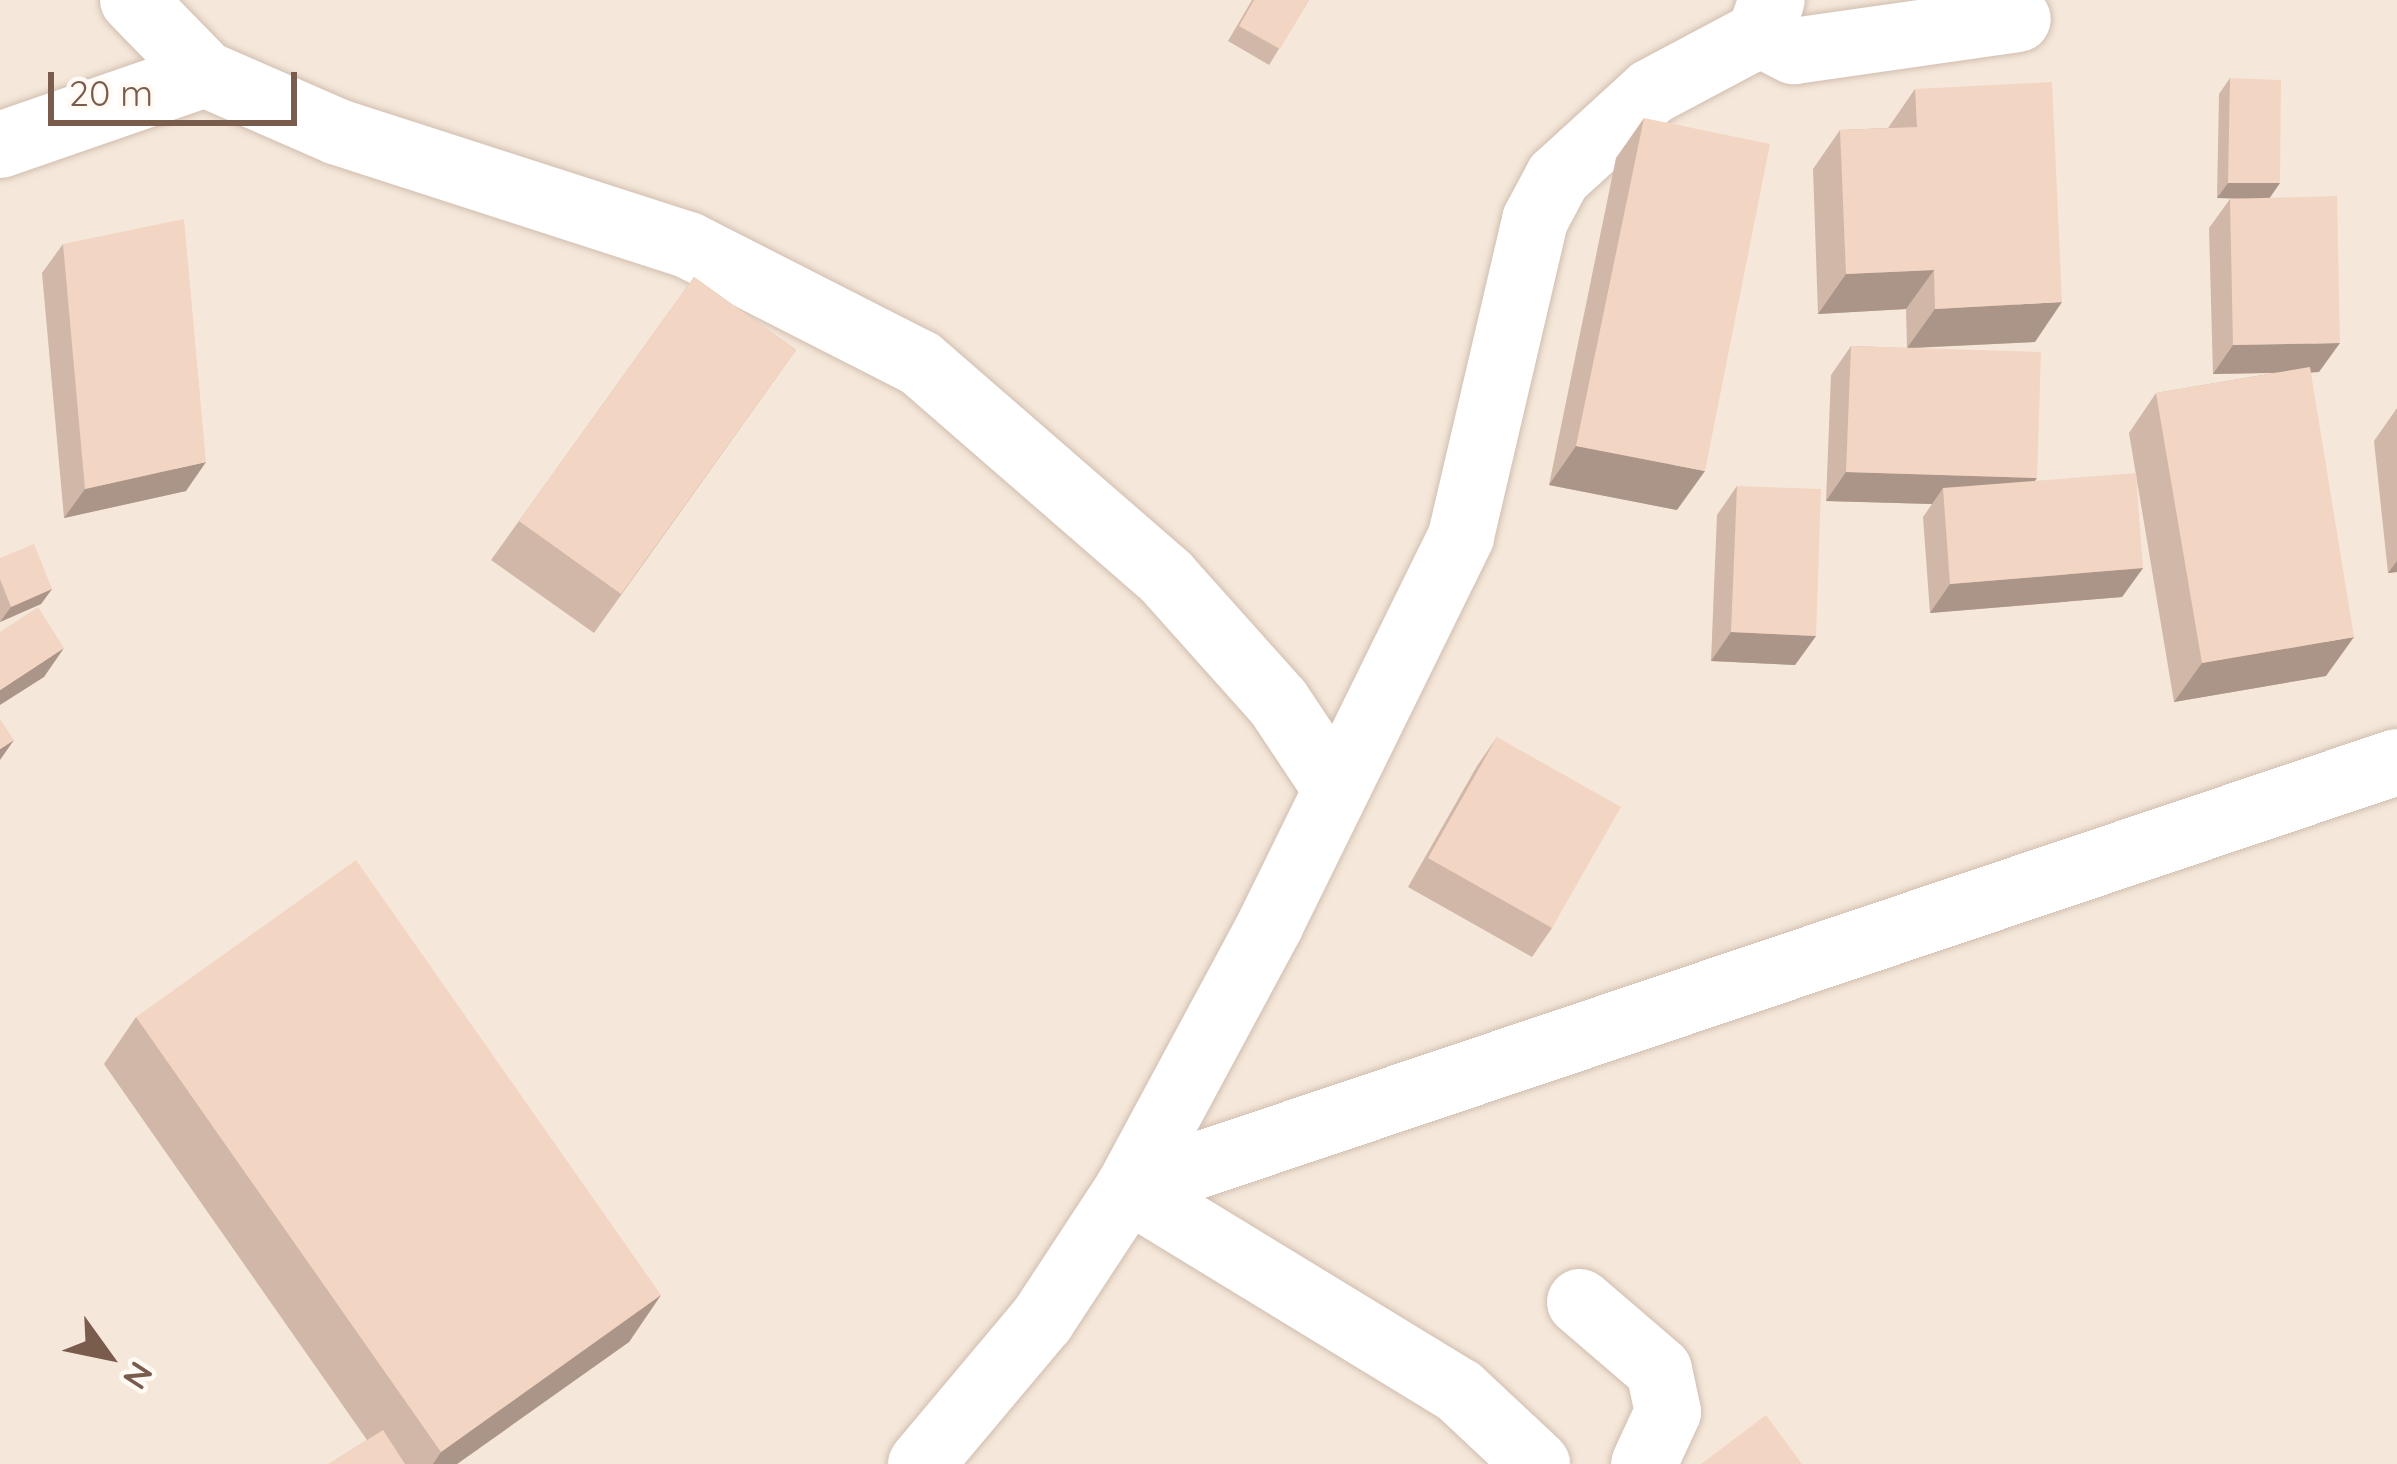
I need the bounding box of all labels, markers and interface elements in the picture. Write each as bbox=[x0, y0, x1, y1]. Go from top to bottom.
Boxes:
scale bar bbox=[54, 48, 303, 122]
text: 20 m bbox=[69, 70, 153, 115]
north arrow bbox=[48, 1296, 168, 1416]
text: N bbox=[115, 1355, 162, 1397]

